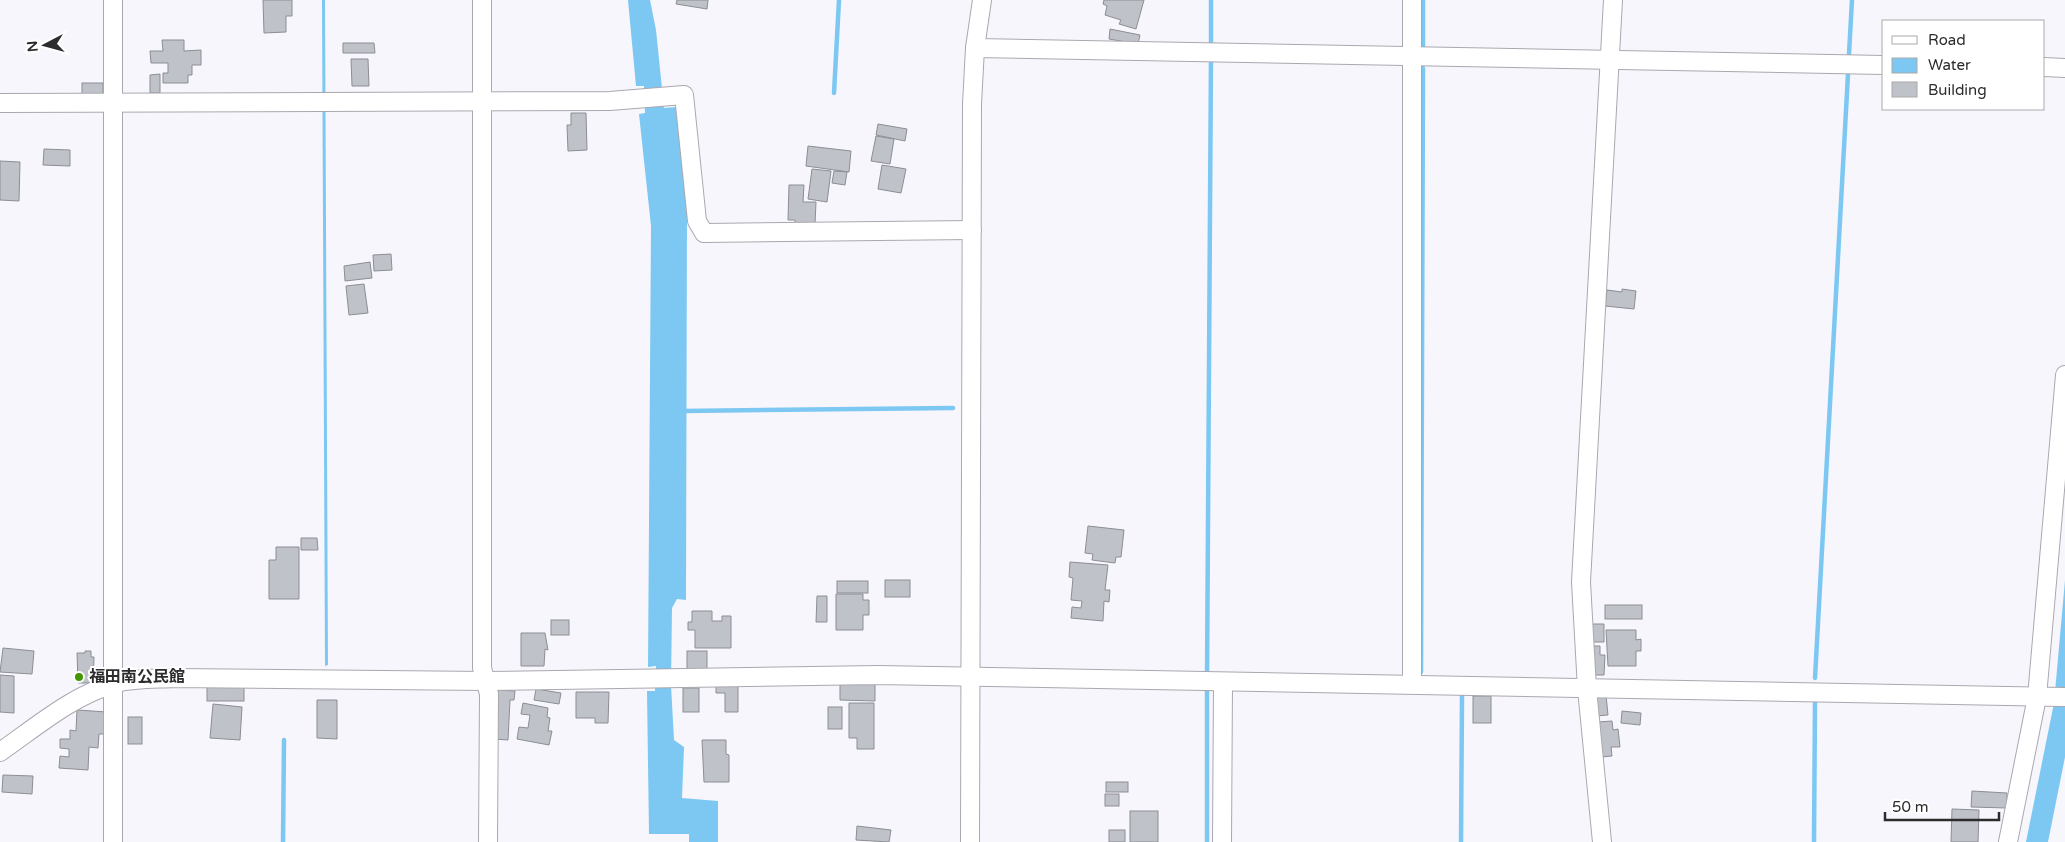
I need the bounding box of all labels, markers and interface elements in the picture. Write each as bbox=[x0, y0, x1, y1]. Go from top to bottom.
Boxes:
north arrow bbox=[20, 20, 70, 70]
legend bbox=[1882, 20, 2045, 110]
text: Road bbox=[1928, 31, 1966, 49]
text: N bbox=[24, 40, 42, 53]
text: Water bbox=[1928, 56, 1971, 74]
text: Building bbox=[1928, 81, 1987, 99]
place label: 福田南公民館 bbox=[89, 667, 185, 687]
marker: 福田南公民館 bbox=[73, 671, 85, 683]
scale bar bbox=[1885, 790, 1999, 822]
text: 50 m bbox=[1892, 798, 1929, 816]

